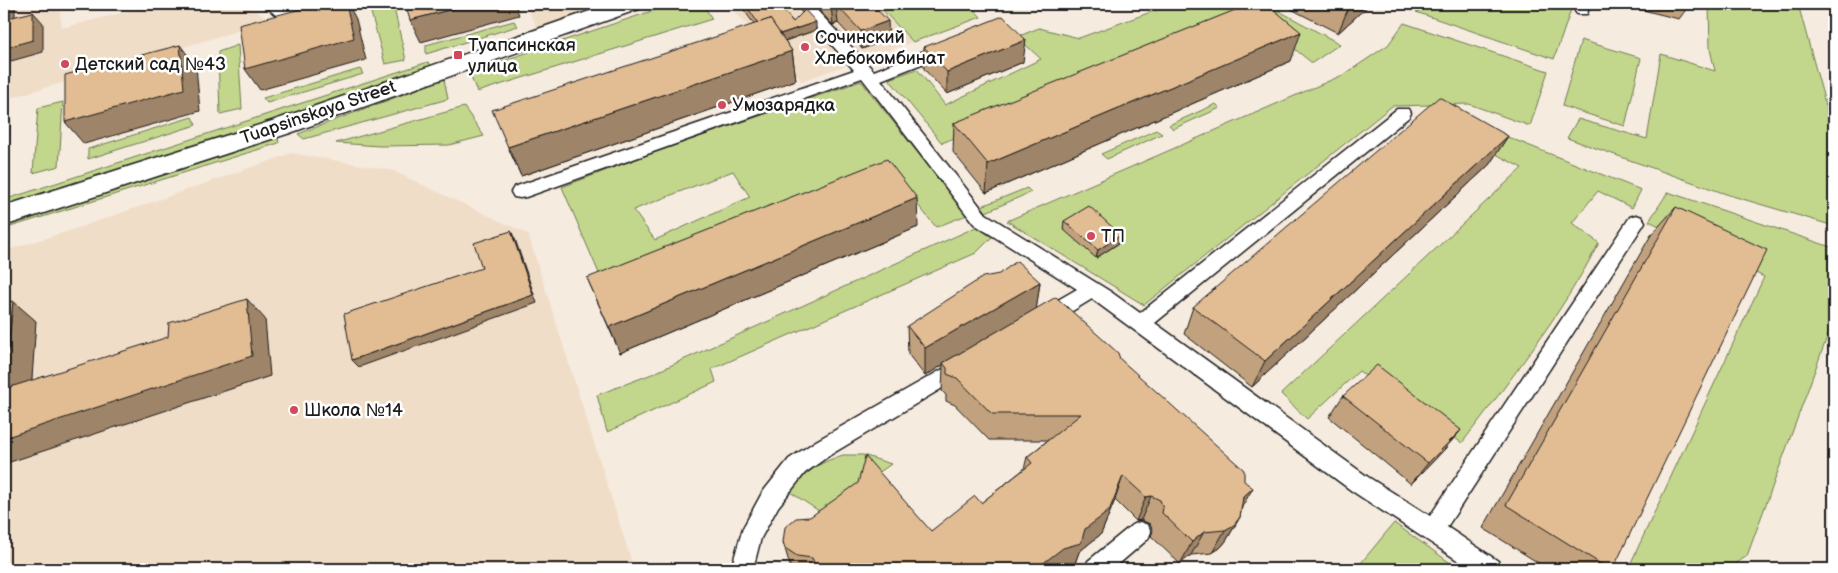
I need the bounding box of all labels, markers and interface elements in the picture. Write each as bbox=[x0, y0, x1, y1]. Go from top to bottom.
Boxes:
place label: Сочинский Хлебокомбинат bbox=[815, 27, 946, 69]
place label: Туапсинская улица bbox=[468, 35, 576, 77]
marker: Сочинский Хлебокомбинат bbox=[799, 41, 811, 53]
marker: Туапсинская улица bbox=[452, 49, 464, 61]
place label: Детский сад №43 bbox=[75, 54, 226, 75]
marker: Детский сад №43 bbox=[59, 58, 71, 70]
street label: Tuapsinskaya Street bbox=[238, 76, 399, 149]
place label: Умозарядка bbox=[732, 95, 835, 116]
marker: Умозарядка bbox=[716, 99, 728, 111]
place label: ТП bbox=[1101, 226, 1125, 247]
marker: ТП bbox=[1085, 230, 1097, 242]
place label: Школа №14 bbox=[304, 400, 403, 421]
marker: Школа №14 bbox=[288, 404, 300, 416]

